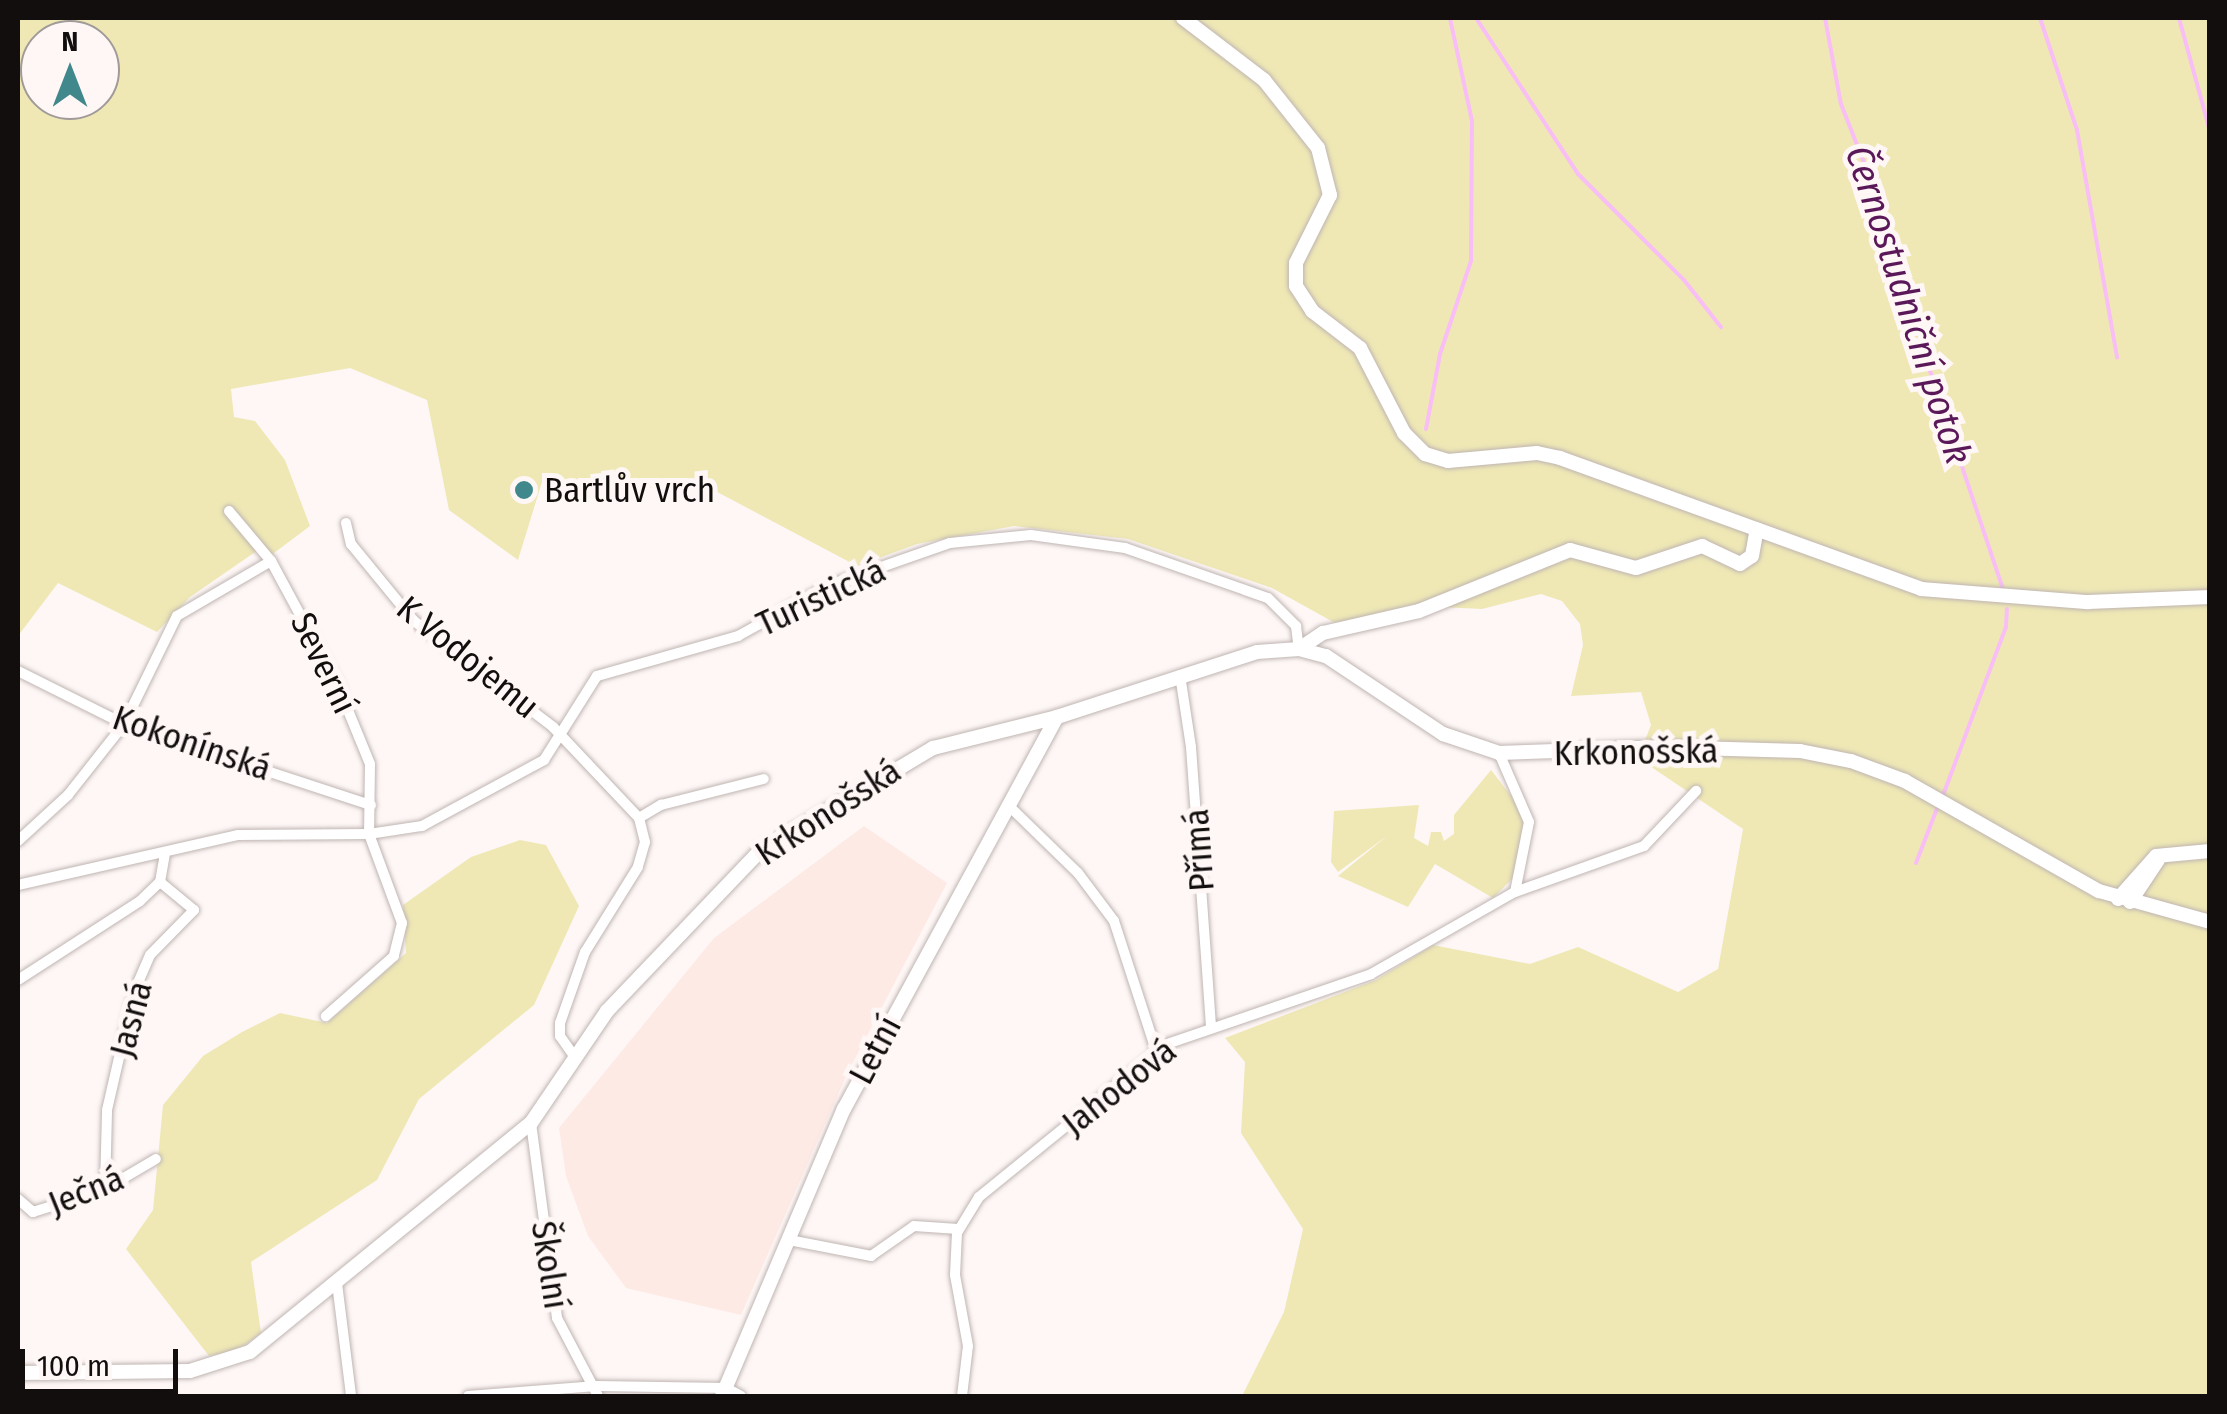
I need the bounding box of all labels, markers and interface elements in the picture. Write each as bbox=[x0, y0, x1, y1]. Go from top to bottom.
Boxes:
north arrow bbox=[20, 20, 120, 120]
text: N bbox=[62, 25, 78, 58]
water label: Černostudniční potok bbox=[1835, 140, 1981, 470]
place label: Bartlův vrch bbox=[544, 469, 715, 511]
marker: Bartlův vrch bbox=[513, 479, 535, 501]
street label: Turistická bbox=[750, 549, 892, 645]
street label: K Vodojemu bbox=[388, 587, 548, 727]
street label: Severní bbox=[282, 606, 366, 720]
street label: Kokonínská bbox=[107, 696, 277, 790]
street label: Krkonošská bbox=[1553, 730, 1719, 774]
street label: Krkonošská bbox=[748, 750, 908, 874]
street label: Přímá bbox=[1175, 807, 1223, 893]
street label: Jasná bbox=[101, 976, 161, 1062]
street label: Letní bbox=[840, 1009, 910, 1091]
street label: Jahodová bbox=[1054, 1030, 1184, 1144]
street label: Ječná bbox=[42, 1157, 130, 1225]
street label: Školní bbox=[522, 1218, 578, 1312]
scale bar bbox=[25, 1329, 182, 1391]
text: 100 m bbox=[37, 1348, 110, 1384]

